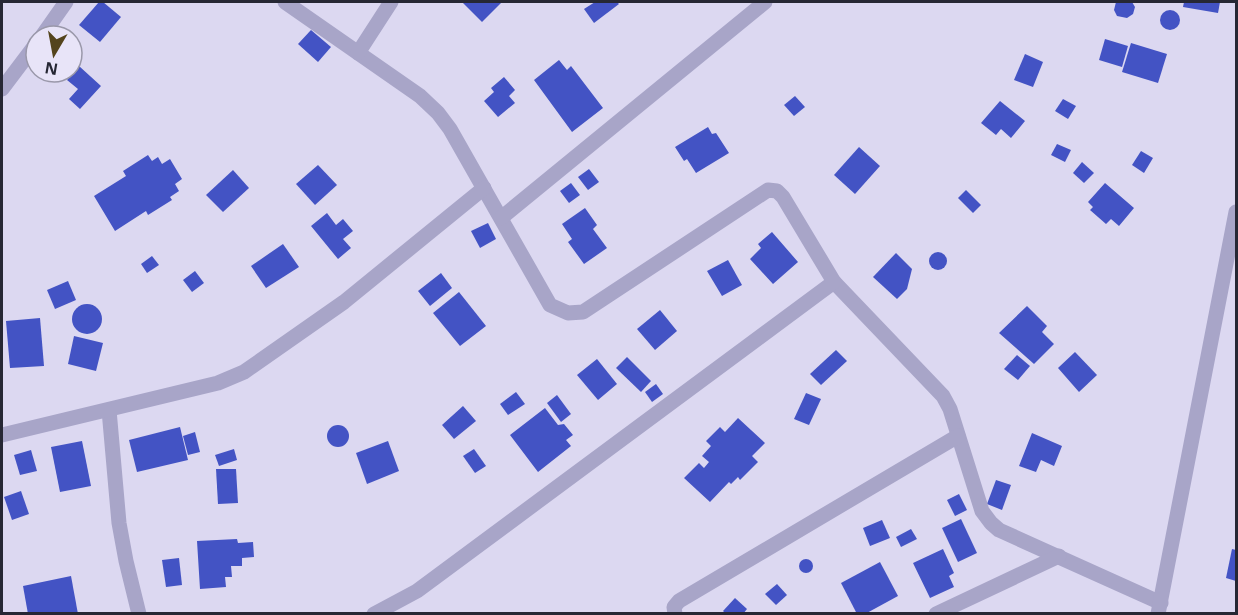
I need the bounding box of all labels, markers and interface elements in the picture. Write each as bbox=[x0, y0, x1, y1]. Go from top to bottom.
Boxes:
north arrow bbox=[24, 24, 84, 84]
text: N bbox=[43, 57, 60, 81]

